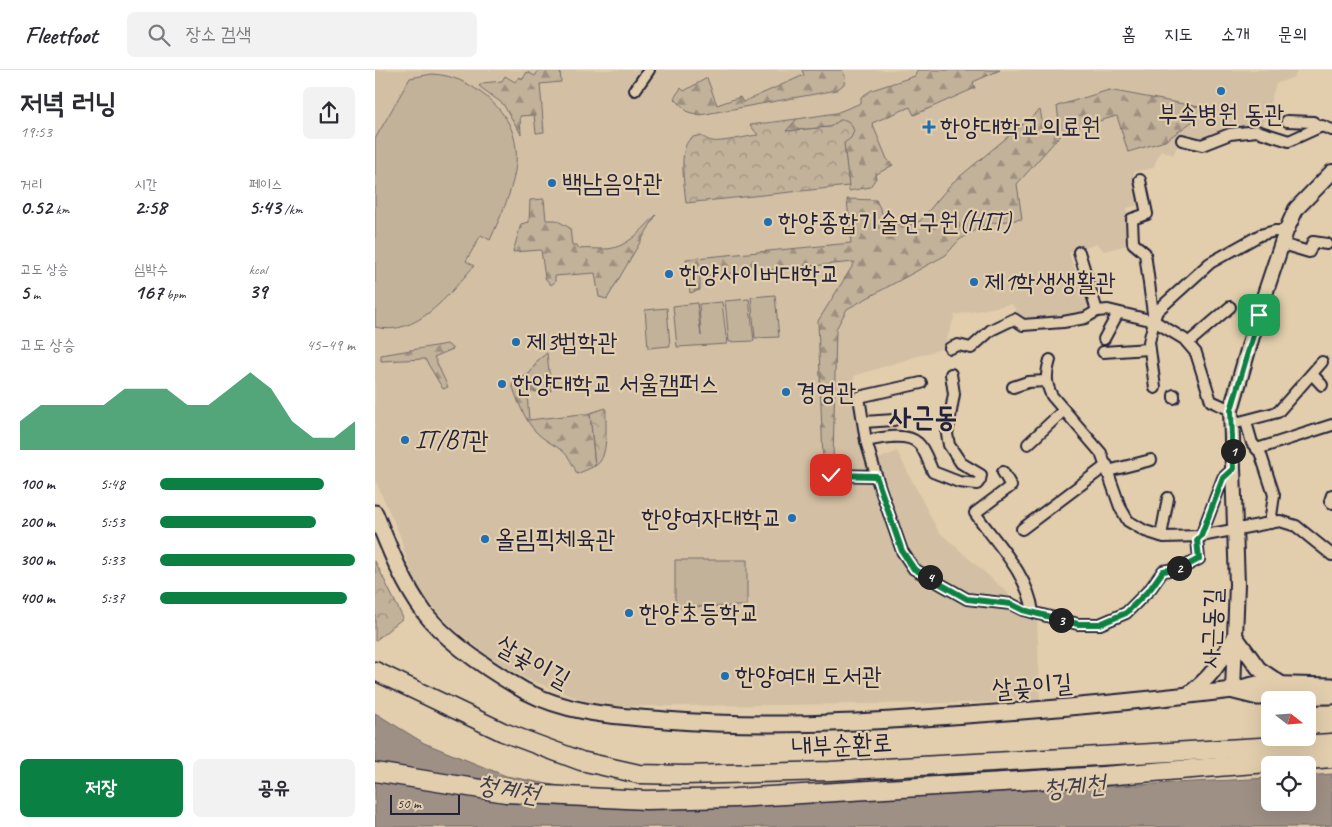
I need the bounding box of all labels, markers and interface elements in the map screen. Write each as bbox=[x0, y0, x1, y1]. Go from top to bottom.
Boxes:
search box bbox=[127, 12, 477, 57]
text: Fleetfoot bbox=[25, 20, 97, 50]
icon: search bbox=[145, 21, 173, 49]
text: 장소 검색 bbox=[185, 22, 251, 46]
text: 홈 bbox=[1122, 23, 1136, 45]
text: 지도 bbox=[1164, 23, 1193, 45]
text: 소개 bbox=[1221, 23, 1250, 45]
text: 문의 bbox=[1278, 23, 1307, 45]
text: 저녁 러닝 bbox=[20, 85, 117, 120]
marker: 부속병원 동관 bbox=[1215, 85, 1227, 97]
button: share bbox=[303, 87, 355, 139]
place label: 부속병원 동관 bbox=[1158, 98, 1284, 130]
place label: 한양대학교의료원 bbox=[940, 111, 1101, 143]
marker: 한양대학교의료원 bbox=[922, 120, 936, 134]
text: 19:53 bbox=[20, 122, 52, 142]
place label: 백남음악관 bbox=[562, 167, 663, 199]
text: 거리 bbox=[20, 176, 43, 193]
text: 시간 bbox=[134, 176, 157, 193]
text: 페이스 bbox=[249, 176, 282, 193]
marker: 백남음악관 bbox=[546, 177, 558, 189]
text: 0.52 bbox=[20, 194, 52, 220]
text: 2:58 bbox=[134, 194, 167, 220]
text: 5:43 bbox=[249, 194, 281, 220]
text: km bbox=[52, 201, 69, 218]
text: /km bbox=[281, 201, 303, 218]
place label: 한양종합기술연구원(HIT) bbox=[778, 206, 1013, 238]
marker: 한양종합기술연구원(HIT) bbox=[762, 216, 774, 228]
place label: 한양사이버대학교 bbox=[679, 258, 840, 290]
text: 고도 상승 bbox=[20, 261, 68, 278]
text: 심박수 bbox=[134, 261, 168, 278]
text: kcal bbox=[249, 261, 267, 278]
place label: 제1학생생활관 bbox=[984, 266, 1116, 298]
marker: 한양사이버대학교 bbox=[663, 268, 675, 280]
marker: 제1학생생활관 bbox=[968, 276, 980, 288]
text: 39 bbox=[249, 278, 267, 304]
text: 5 bbox=[20, 279, 29, 305]
text: 167 bbox=[134, 279, 163, 305]
text: m bbox=[29, 286, 40, 303]
text: bpm bbox=[163, 286, 186, 303]
pin bbox=[1238, 294, 1280, 336]
icon: arrive bbox=[1245, 301, 1273, 329]
place label: 제3법학관 bbox=[526, 326, 618, 358]
text: 고도 상승 bbox=[20, 335, 75, 355]
text: 45–49 m bbox=[306, 335, 355, 355]
marker: 제3법학관 bbox=[510, 336, 522, 348]
place label: 한양대학교 서울캠퍼스 bbox=[512, 368, 719, 400]
place label: 경영관 bbox=[796, 376, 856, 408]
marker: 한양대학교 서울캠퍼스 bbox=[496, 378, 508, 390]
marker: 경영관 bbox=[780, 386, 792, 398]
district label: 사근동 bbox=[888, 399, 957, 434]
place label: IT/BT관 bbox=[415, 424, 489, 456]
marker: IT/BT관 bbox=[399, 434, 411, 446]
pin: 1 bbox=[1221, 438, 1245, 464]
text: 1 bbox=[1230, 443, 1237, 460]
pin bbox=[810, 454, 852, 496]
icon: check bbox=[817, 461, 845, 489]
text: 100 m bbox=[20, 474, 55, 494]
text: 5:48 bbox=[100, 474, 125, 494]
place label: 한양여자대학교 bbox=[641, 502, 782, 534]
text: 200 m bbox=[20, 512, 55, 532]
text: 5:53 bbox=[100, 512, 125, 532]
marker: 한양여자대학교 bbox=[786, 512, 798, 524]
place label: 올림픽체육관 bbox=[495, 523, 616, 555]
marker: 올림픽체육관 bbox=[479, 533, 491, 545]
text: 300 m bbox=[20, 550, 55, 570]
text: 5:33 bbox=[100, 550, 125, 570]
pin: 2 bbox=[1167, 556, 1191, 580]
text: 2 bbox=[1176, 560, 1183, 577]
pin: 4 bbox=[917, 564, 943, 590]
text: 4 bbox=[927, 569, 934, 586]
street label: 사근동길 bbox=[1195, 587, 1229, 669]
text: 400 m bbox=[20, 588, 55, 608]
text: 5:37 bbox=[100, 588, 125, 608]
place label: 한양초등학교 bbox=[639, 597, 760, 629]
marker: 한양초등학교 bbox=[623, 607, 635, 619]
pin: 3 bbox=[1049, 608, 1073, 632]
text: 3 bbox=[1058, 612, 1065, 629]
street label: 살곶이길 bbox=[490, 629, 576, 695]
place label: 한양여대 도서관 bbox=[735, 660, 882, 692]
street label: 살곶이길 bbox=[991, 667, 1073, 705]
marker: 한양여대 도서관 bbox=[719, 670, 731, 682]
north arrow bbox=[1261, 691, 1316, 746]
map controls bbox=[1261, 691, 1316, 811]
street label: 내부순환로 bbox=[791, 726, 893, 764]
button: locate bbox=[1261, 756, 1316, 811]
button: 저장 bbox=[20, 759, 183, 817]
button: 공유 bbox=[193, 759, 355, 817]
water label: 청계천 bbox=[474, 767, 545, 812]
water label: 청계천 bbox=[1041, 767, 1110, 805]
scale bar bbox=[390, 792, 460, 815]
text: 50 m bbox=[397, 795, 421, 812]

